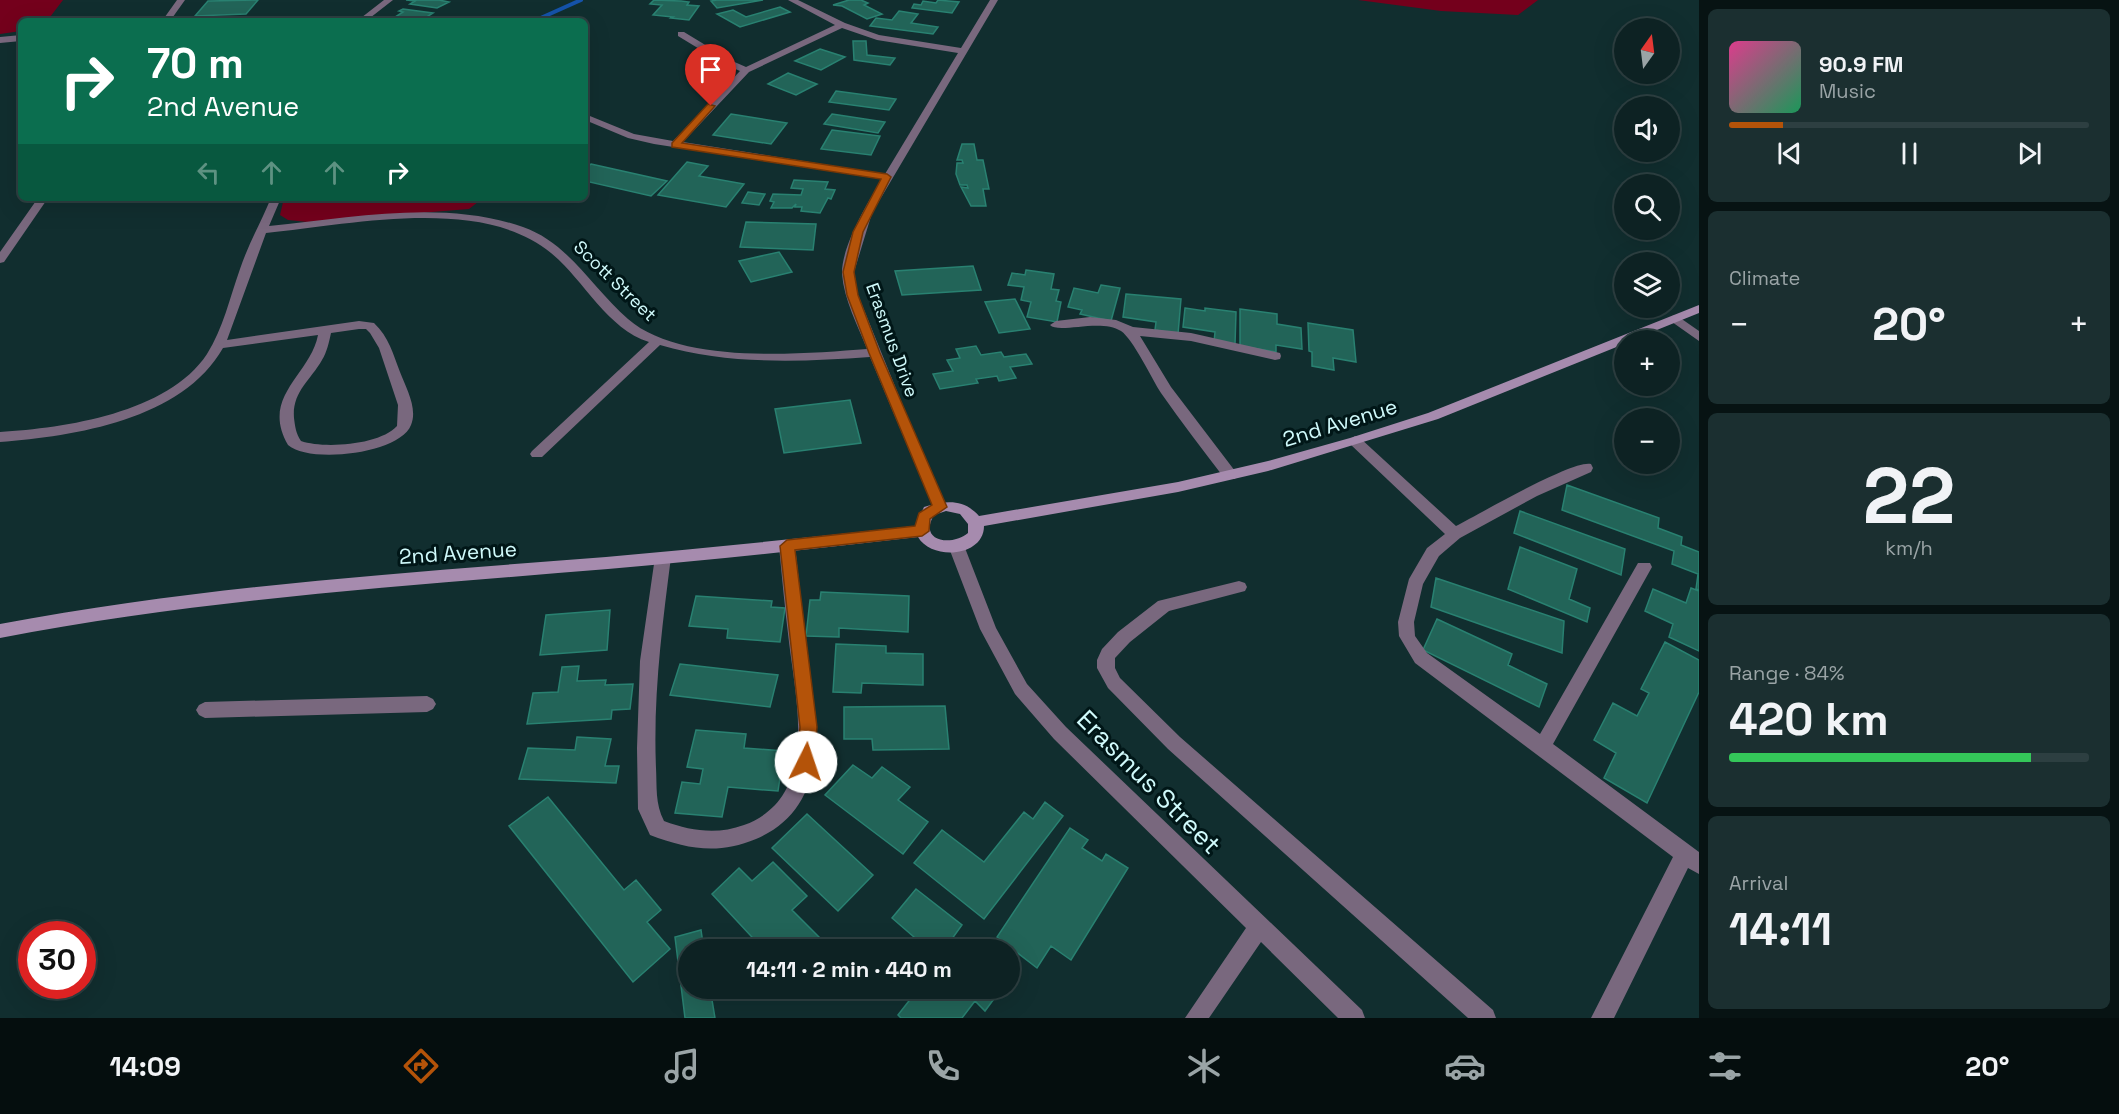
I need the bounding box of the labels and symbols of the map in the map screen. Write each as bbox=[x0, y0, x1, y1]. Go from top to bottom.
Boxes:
north arrow bbox=[1614, 18, 1680, 84]
pin bbox=[685, 44, 736, 106]
street label: Scott Street bbox=[569, 235, 662, 326]
street label: Erasmus Drive bbox=[861, 280, 924, 400]
street label: 2nd Avenue bbox=[1279, 392, 1400, 453]
street label: 2nd Avenue bbox=[398, 535, 518, 570]
street label: Erasmus Street bbox=[1070, 703, 1228, 861]
position arrow bbox=[774, 730, 838, 794]
speed limit sign: 30 bbox=[18, 921, 96, 999]

